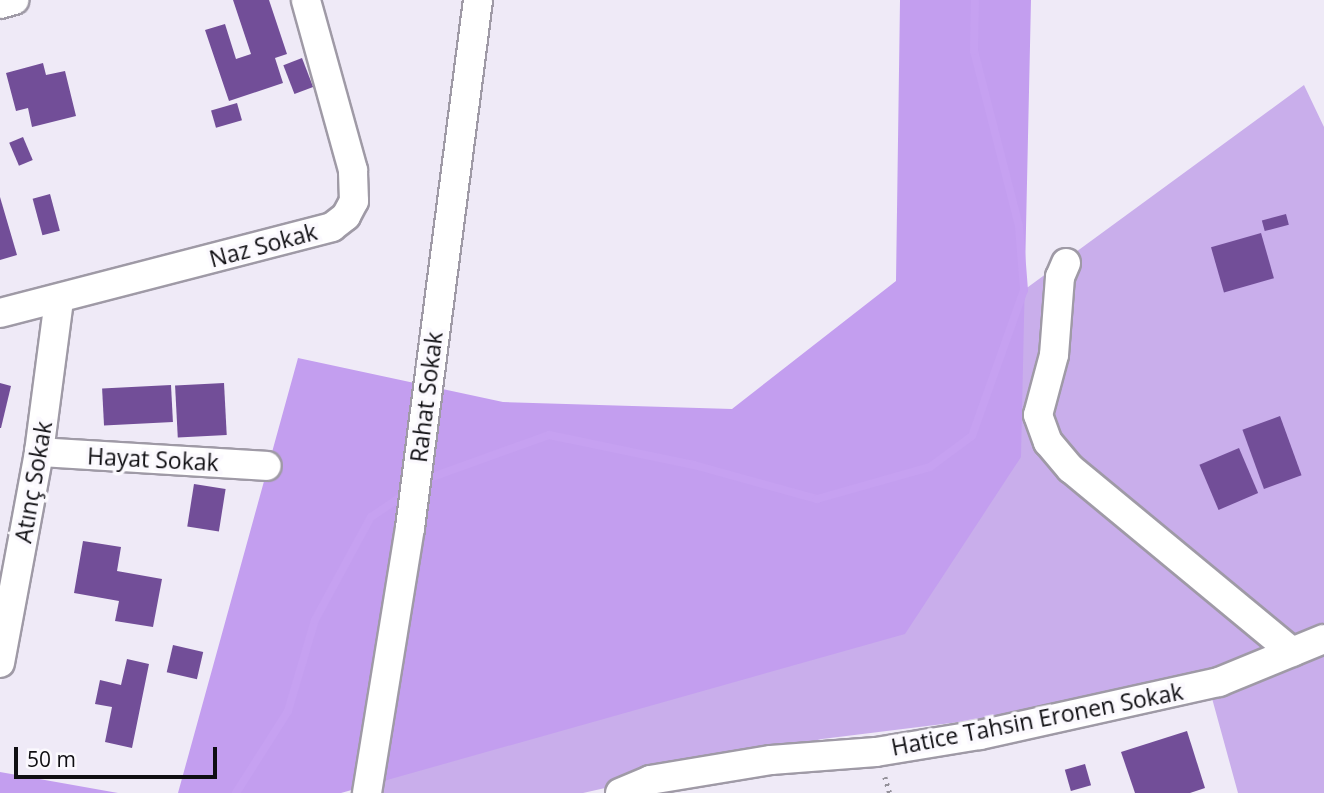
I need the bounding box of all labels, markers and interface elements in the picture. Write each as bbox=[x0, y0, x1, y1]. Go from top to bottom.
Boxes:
street label: Naz Sokak bbox=[206, 217, 320, 273]
street label: Rahat Sokak bbox=[404, 330, 448, 464]
street label: Atınç Sokak bbox=[9, 419, 57, 545]
street label: Hayat Sokak bbox=[87, 442, 219, 476]
street label: Hatice Tahsin Eronen Sokak bbox=[889, 677, 1185, 761]
scale bar bbox=[18, 734, 220, 778]
text: 50 m bbox=[27, 745, 76, 773]

